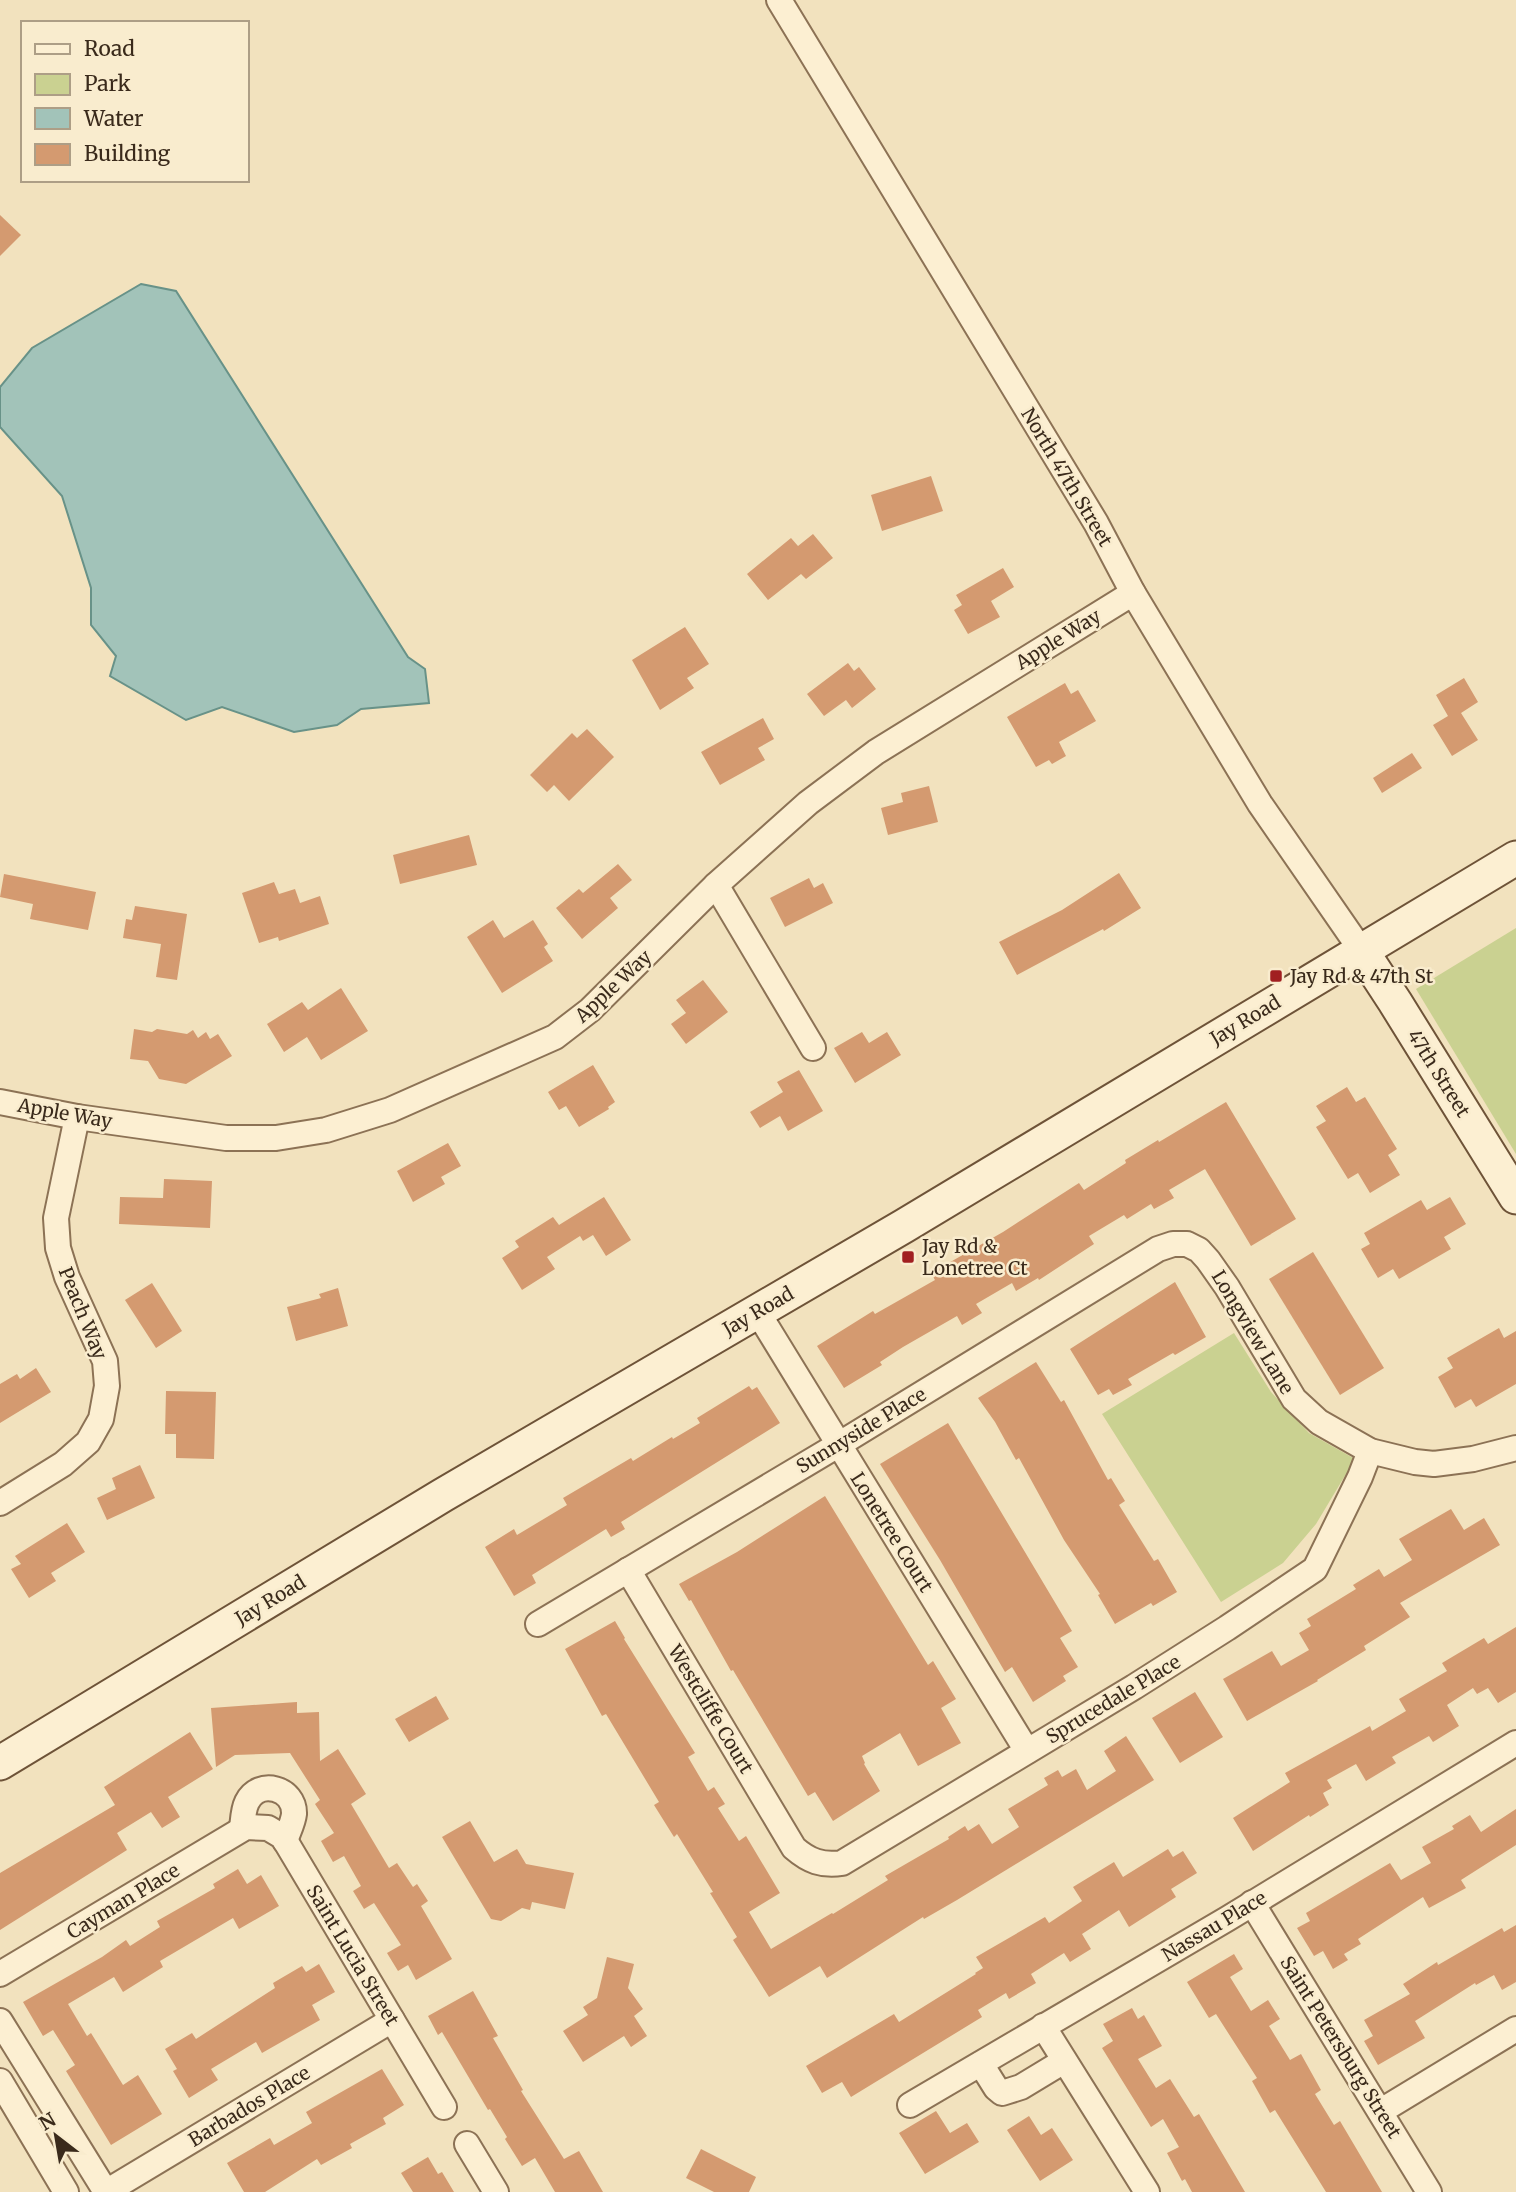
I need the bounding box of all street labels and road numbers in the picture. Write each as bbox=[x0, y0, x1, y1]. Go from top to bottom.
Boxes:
street label: North 47th Street bbox=[1016, 403, 1118, 551]
street label: Apple Way bbox=[1010, 603, 1105, 675]
street label: Apple Way bbox=[569, 945, 656, 1028]
street label: Jay Road bbox=[1205, 990, 1285, 1051]
street label: 47th Street bbox=[1403, 1025, 1476, 1122]
street label: Apple Way bbox=[15, 1093, 114, 1133]
street label: Peach Way bbox=[54, 1263, 112, 1363]
street label: Longview Lane bbox=[1207, 1266, 1299, 1398]
street label: Jay Road bbox=[717, 1281, 798, 1341]
street label: Sunnyside Place bbox=[792, 1382, 930, 1478]
street label: Lonetree Court bbox=[846, 1468, 939, 1597]
street label: Jay Road bbox=[230, 1570, 310, 1631]
street label: Westcliffe Court bbox=[663, 1639, 759, 1778]
street label: Sprucedale Place bbox=[1041, 1649, 1185, 1749]
street label: Cayman Place bbox=[62, 1858, 184, 1944]
street label: Saint Lucia Street bbox=[301, 1880, 405, 2030]
street label: Nassau Place bbox=[1157, 1885, 1271, 1967]
street label: Saint Petersburg Street bbox=[1275, 1952, 1407, 2143]
street label: Barbados Place bbox=[184, 2060, 314, 2152]

